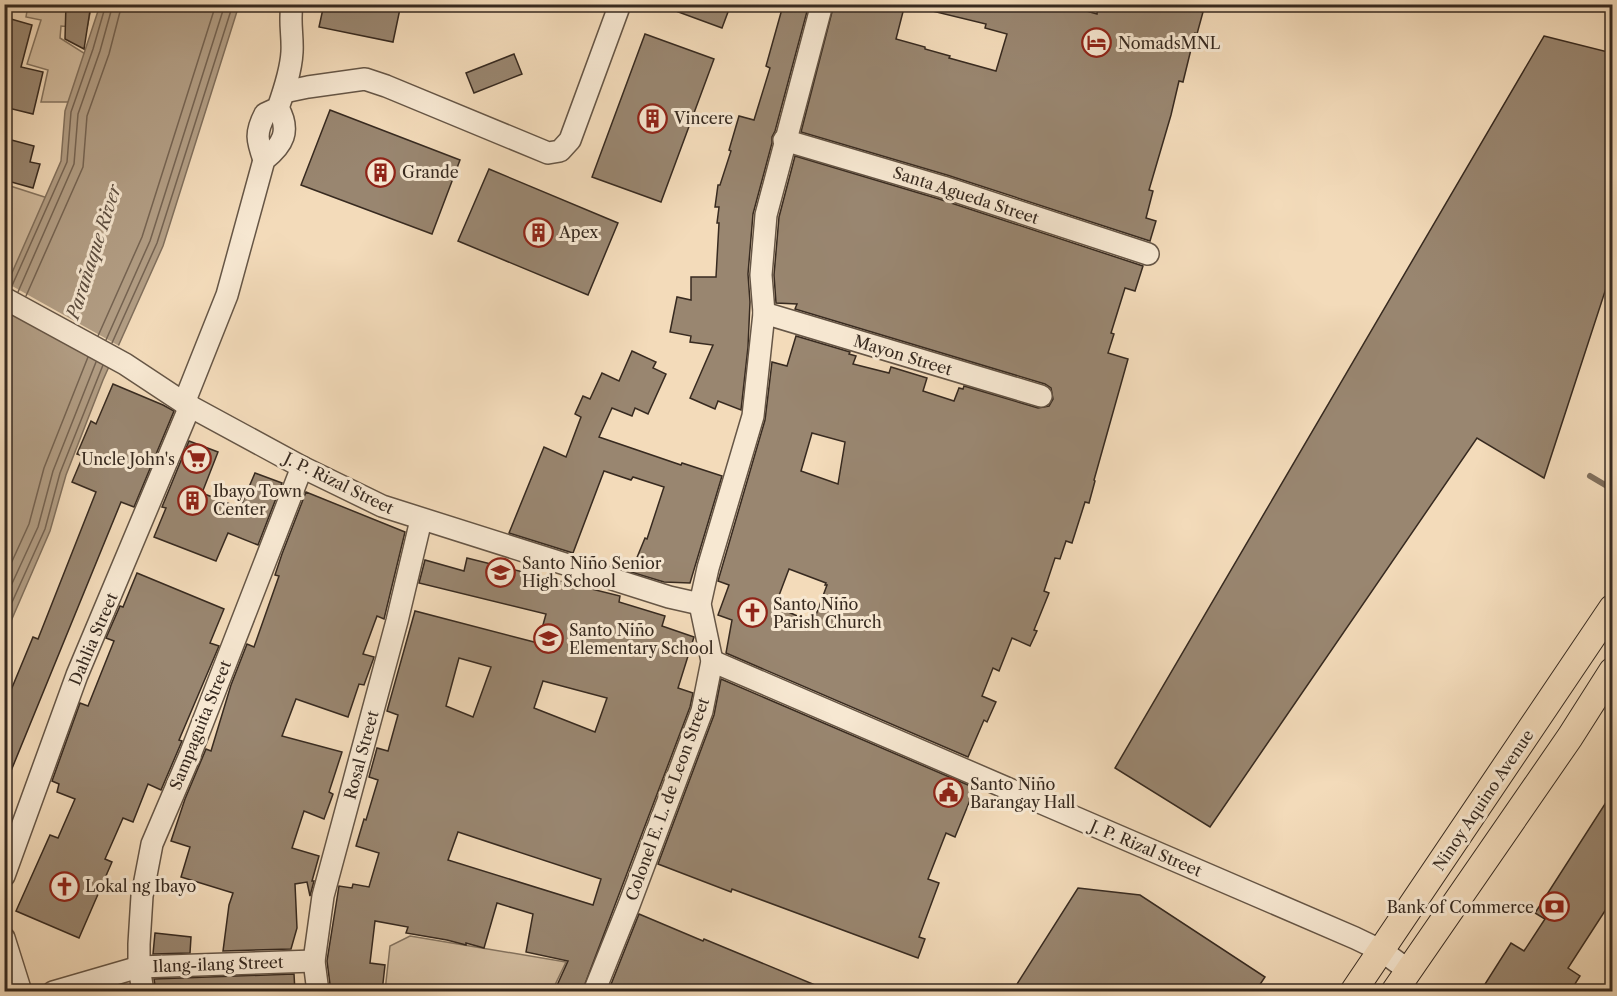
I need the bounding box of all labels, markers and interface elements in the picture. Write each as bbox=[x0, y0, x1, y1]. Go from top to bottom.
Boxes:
hotel icon: NomadsMNL bbox=[1081, 27, 1113, 59]
place label: NomadsMNL bbox=[1118, 33, 1221, 53]
building icon: Vincere bbox=[637, 102, 669, 134]
place label: Vincere bbox=[673, 108, 733, 128]
building icon: Grande bbox=[365, 156, 397, 188]
place label: Grande bbox=[402, 162, 459, 182]
street label: Santa Agueda Street bbox=[891, 162, 1042, 228]
water label: Parañaque River bbox=[61, 180, 127, 324]
building icon: Apex bbox=[522, 216, 554, 248]
place label: Apex bbox=[558, 222, 599, 242]
street label: Mayon Street bbox=[851, 331, 955, 380]
supermarket icon: Uncle John's bbox=[180, 443, 212, 475]
street label: J. P. Rizal Street bbox=[278, 447, 397, 518]
place label: Uncle John's bbox=[81, 449, 175, 469]
place label: Ibayo Town Center bbox=[213, 481, 302, 519]
building icon: Ibayo Town Center bbox=[176, 484, 208, 516]
place label: Santo Niño Senior High School bbox=[522, 553, 662, 591]
school or university icon: Santo Niño Senior High School bbox=[485, 556, 517, 588]
street label: Dahlia Street bbox=[64, 589, 122, 688]
place label: Santo Niño Parish Church bbox=[773, 594, 882, 632]
church icon: Santo Niño Parish Church bbox=[736, 597, 768, 629]
place label: Santo Niño Elementary School bbox=[569, 620, 714, 658]
school or university icon: Santo Niño Elementary School bbox=[532, 623, 564, 655]
street label: Sampaguita Street bbox=[165, 657, 235, 793]
street label: Colonel E. L. de Leon Street bbox=[621, 694, 713, 903]
street label: Rosal Street bbox=[340, 708, 383, 802]
street label: Ninoy Aquino Avenue bbox=[1428, 726, 1538, 874]
place label: Santo Niño Barangay Hall bbox=[970, 774, 1076, 812]
public building icon: Santo Niño Barangay Hall bbox=[933, 777, 965, 809]
street label: J. P. Rizal Street bbox=[1084, 814, 1205, 881]
church icon: Lokal ng Ibayo bbox=[48, 870, 80, 902]
place label: Lokal ng Ibayo bbox=[85, 876, 197, 896]
bank icon: Bank of Commerce bbox=[1539, 891, 1571, 923]
place label: Bank of Commerce bbox=[1387, 897, 1534, 917]
street label: Ilang-ilang Street bbox=[152, 952, 284, 976]

